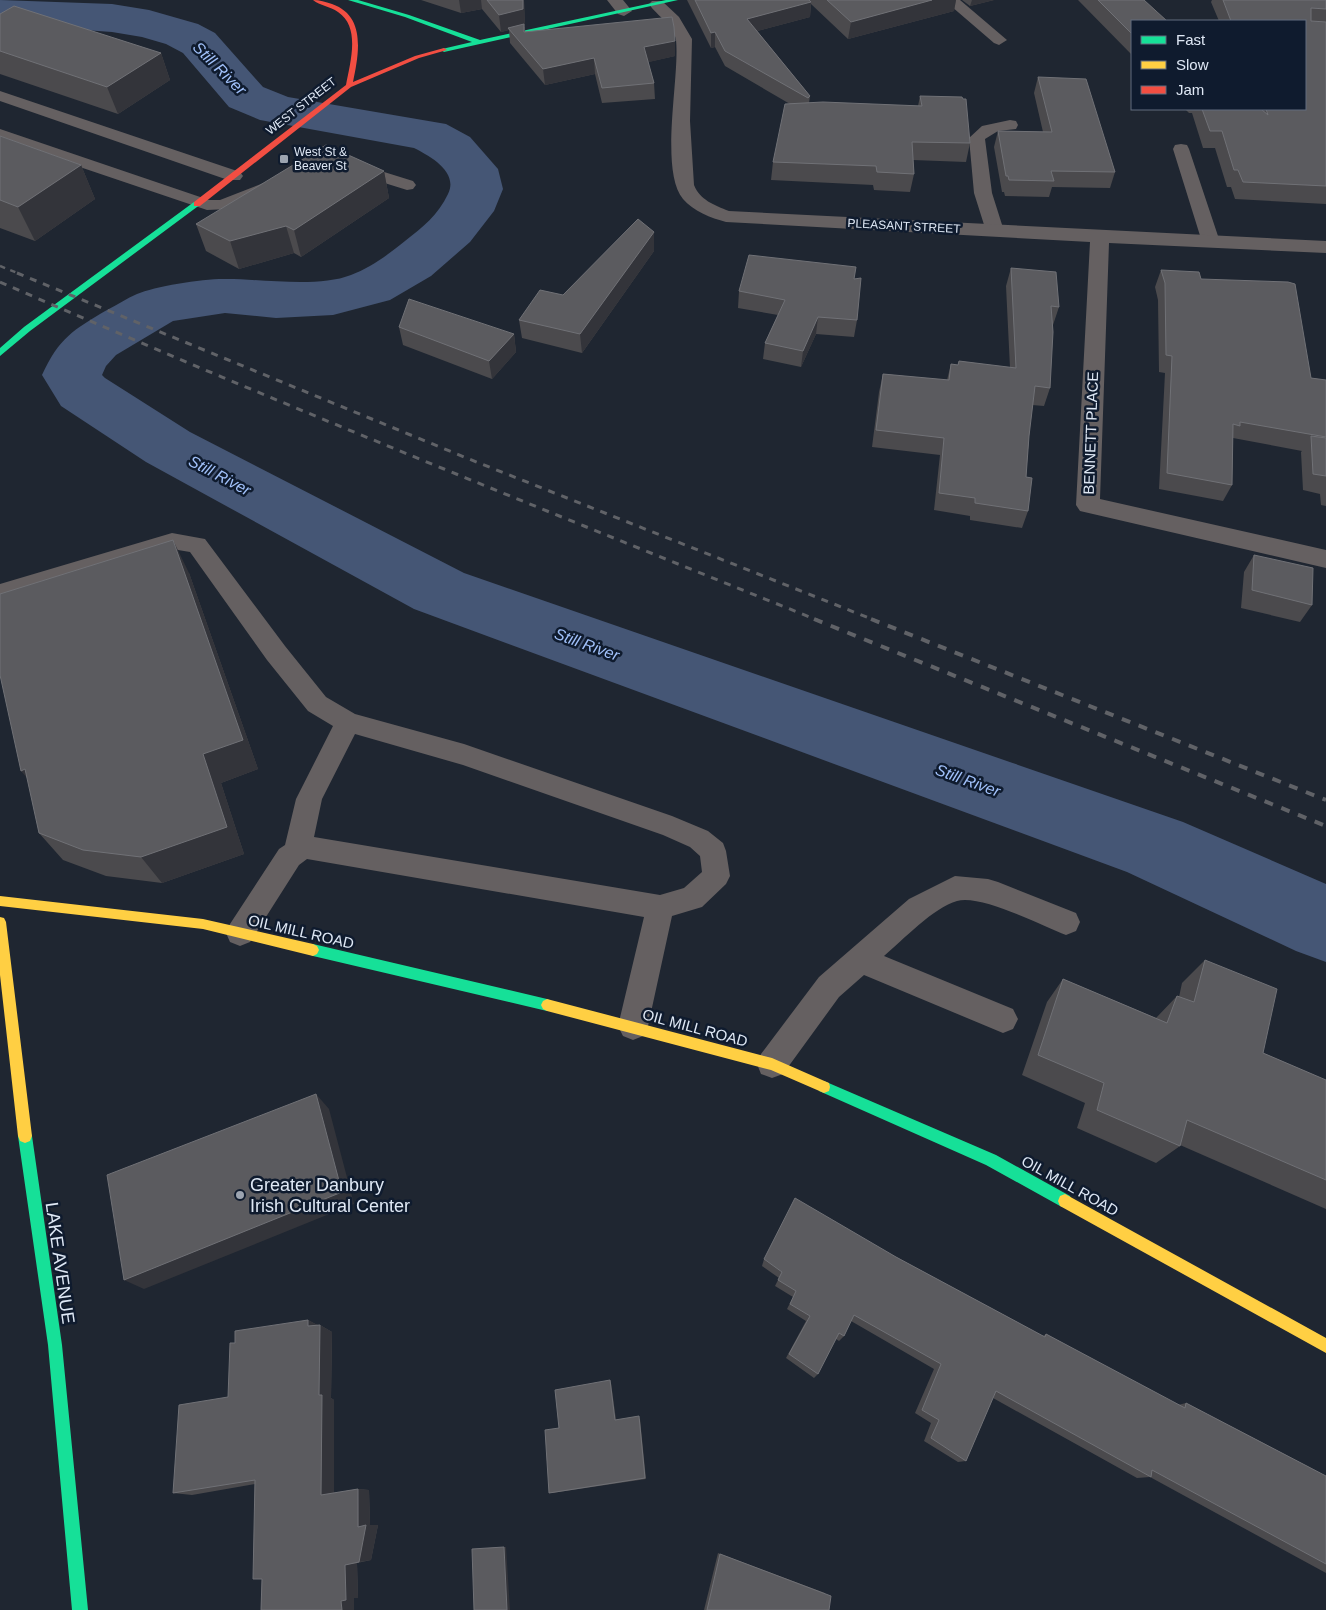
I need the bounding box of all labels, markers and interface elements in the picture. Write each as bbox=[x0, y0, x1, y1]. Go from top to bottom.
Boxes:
legend bbox=[1131, 20, 1306, 110]
text: Fast bbox=[1176, 31, 1206, 48]
water label: Still River bbox=[190, 38, 250, 99]
text: Slow bbox=[1176, 56, 1209, 73]
street label: WEST STREET bbox=[263, 74, 339, 138]
text: Jam bbox=[1176, 81, 1204, 98]
place label: West St & Beaver St bbox=[294, 145, 347, 173]
marker: West St & Beaver St bbox=[278, 153, 290, 165]
street label: PLEASANT STREET bbox=[847, 216, 962, 236]
street label: BENNETT PLACE bbox=[1080, 371, 1101, 495]
water label: Still River bbox=[186, 452, 254, 499]
water label: Still River bbox=[552, 625, 622, 664]
water label: Still River bbox=[933, 761, 1003, 800]
street label: OIL MILL ROAD bbox=[247, 911, 356, 952]
street label: OIL MILL ROAD bbox=[641, 1005, 750, 1050]
street label: OIL MILL ROAD bbox=[1019, 1152, 1122, 1219]
place label: Greater Danbury Irish Cultural Center bbox=[250, 1175, 410, 1216]
marker: Greater Danbury Irish Cultural Center bbox=[234, 1189, 246, 1201]
street label: LAKE AVENUE bbox=[42, 1201, 78, 1325]

